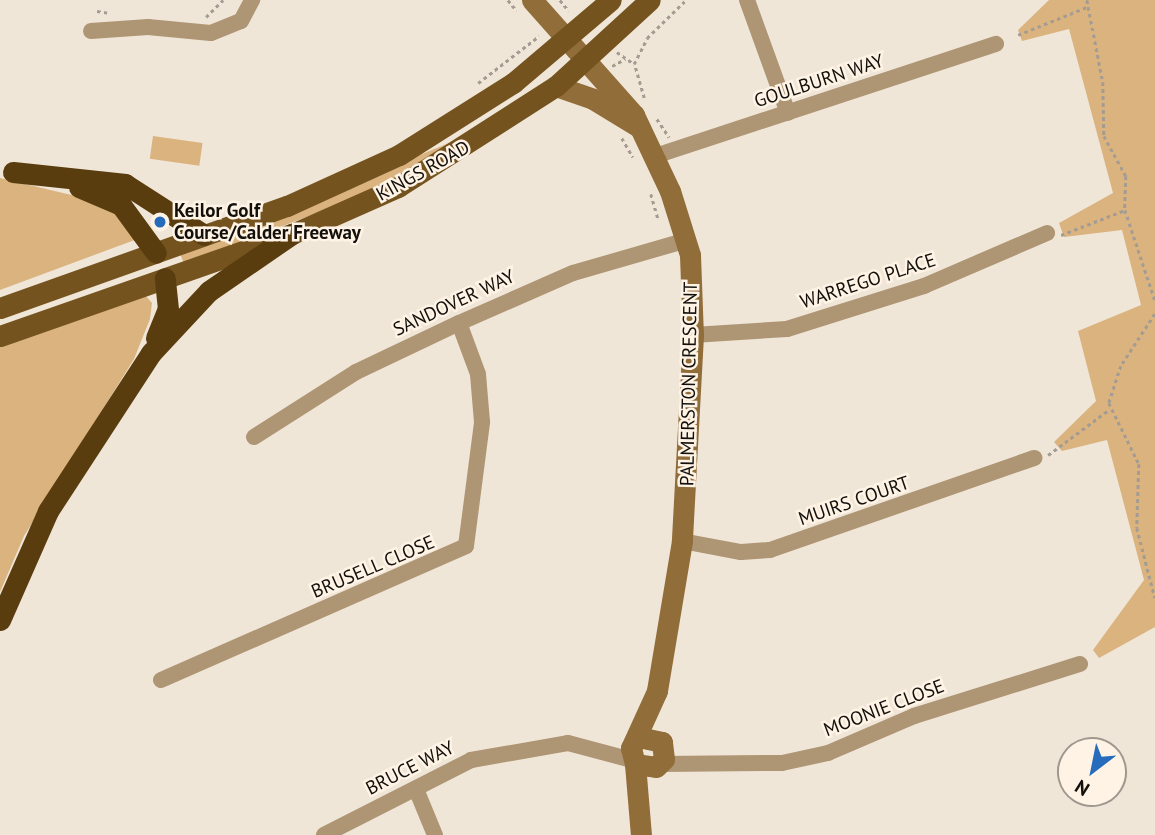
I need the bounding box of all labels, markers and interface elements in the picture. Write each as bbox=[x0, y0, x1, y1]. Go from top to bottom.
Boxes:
street label: GOULBURN WAY bbox=[751, 49, 887, 113]
street label: KINGS ROAD bbox=[372, 136, 474, 206]
place label: Keilor Golf Course/Calder Freeway bbox=[174, 200, 361, 244]
marker: Keilor Golf Course/Calder Freeway bbox=[152, 214, 168, 230]
street label: WARREGO PLACE bbox=[797, 248, 939, 314]
street label: SANDOVER WAY bbox=[389, 265, 519, 341]
street label: PALMERSTON CRESCENT bbox=[676, 282, 702, 486]
street label: MUIRS COURT bbox=[796, 471, 912, 531]
street label: BRUSELL CLOSE bbox=[308, 531, 438, 603]
street label: MOONIE CLOSE bbox=[821, 675, 947, 741]
street label: BRUCE WAY bbox=[362, 736, 458, 800]
north arrow bbox=[1057, 737, 1127, 807]
text: N bbox=[1070, 775, 1094, 802]

